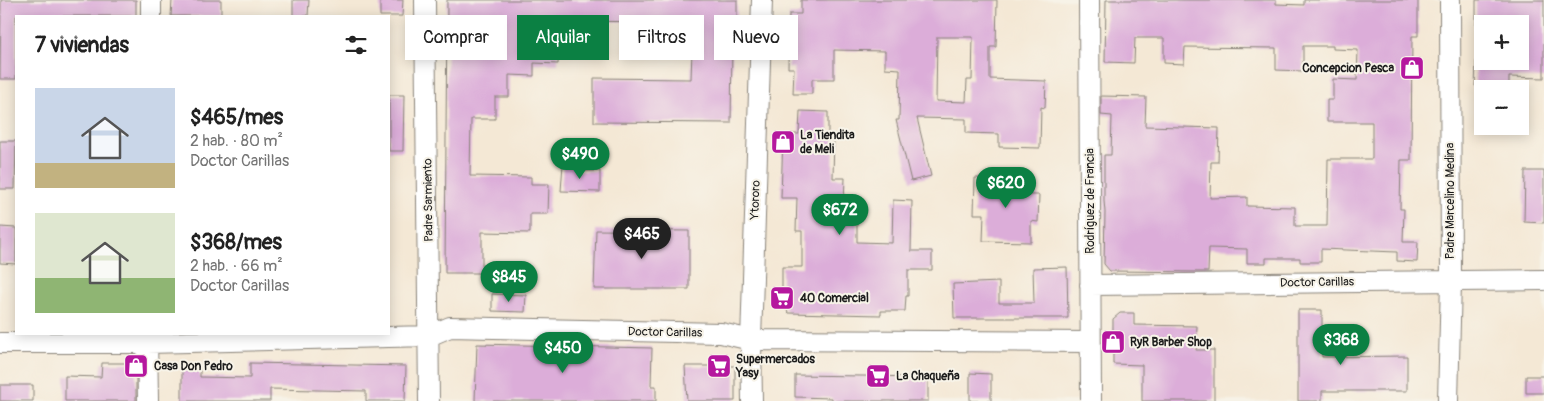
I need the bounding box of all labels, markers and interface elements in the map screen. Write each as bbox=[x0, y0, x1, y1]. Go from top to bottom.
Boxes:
chip: Comprar bbox=[405, 15, 507, 60]
chip: Alquilar bbox=[517, 15, 609, 60]
chip: Filtros bbox=[619, 15, 704, 60]
chip: Nuevo bbox=[714, 15, 798, 60]
map controls bbox=[1474, 15, 1529, 135]
button: + bbox=[1474, 15, 1529, 70]
icon: filters bbox=[342, 31, 370, 59]
text: 7 viviendas bbox=[35, 32, 129, 59]
shop icon: Concepcion Pesca bbox=[1399, 55, 1425, 81]
place label: Concepcion Pesca bbox=[1302, 61, 1394, 76]
button: − bbox=[1474, 80, 1529, 135]
text: $465/mes bbox=[190, 104, 283, 131]
icon: home bbox=[75, 108, 135, 168]
place label: La Tiendita de Meli bbox=[800, 128, 855, 157]
shop icon: La Tiendita de Meli bbox=[770, 129, 796, 155]
text: 2 hab. · 80 m² bbox=[190, 131, 283, 151]
pin: $490 bbox=[550, 138, 610, 180]
street label: Padre Marcelino Medina bbox=[1443, 142, 1458, 259]
text: $490 bbox=[561, 144, 599, 164]
street label: Rodríguez de Francia bbox=[1083, 148, 1098, 254]
text: Doctor Carillas bbox=[190, 151, 289, 171]
street label: Padre Sarmiento bbox=[420, 158, 437, 242]
pin: $620 bbox=[976, 166, 1036, 209]
text: $620 bbox=[987, 173, 1025, 193]
street label: Ytororo bbox=[747, 179, 764, 221]
pin: $672 bbox=[810, 194, 870, 236]
text: $672 bbox=[822, 200, 858, 220]
pin: $465 bbox=[612, 218, 672, 260]
text: $465 bbox=[624, 224, 660, 244]
text: $368/mes bbox=[190, 229, 282, 256]
icon: home bbox=[75, 233, 135, 293]
text: 2 hab. · 66 m² bbox=[190, 256, 283, 276]
pin: $845 bbox=[479, 260, 539, 303]
text: $845 bbox=[492, 267, 526, 287]
street label: Doctor Carillas bbox=[1280, 274, 1355, 291]
text: Doctor Carillas bbox=[190, 276, 289, 296]
supermarket icon: 40 Comercial bbox=[769, 285, 795, 311]
place label: 40 Comercial bbox=[799, 291, 869, 306]
street label: Doctor Carillas bbox=[628, 324, 703, 341]
pin: $368 bbox=[1311, 324, 1371, 366]
shop icon: RyR Barber Shop bbox=[1100, 329, 1126, 355]
text: $368 bbox=[1324, 330, 1358, 350]
pin: $450 bbox=[533, 332, 593, 374]
place label: RyR Barber Shop bbox=[1130, 335, 1212, 350]
text: $450 bbox=[544, 338, 582, 358]
place label: Supermercados Yasy bbox=[735, 352, 816, 381]
shop icon: Casa Don Pedro bbox=[123, 353, 149, 379]
supermarket icon: Supermercados Yasy bbox=[706, 353, 732, 379]
place label: Casa Don Pedro bbox=[154, 359, 233, 374]
supermarket icon: La Chaqueña bbox=[865, 363, 891, 389]
place label: La Chaqueña bbox=[896, 369, 960, 384]

